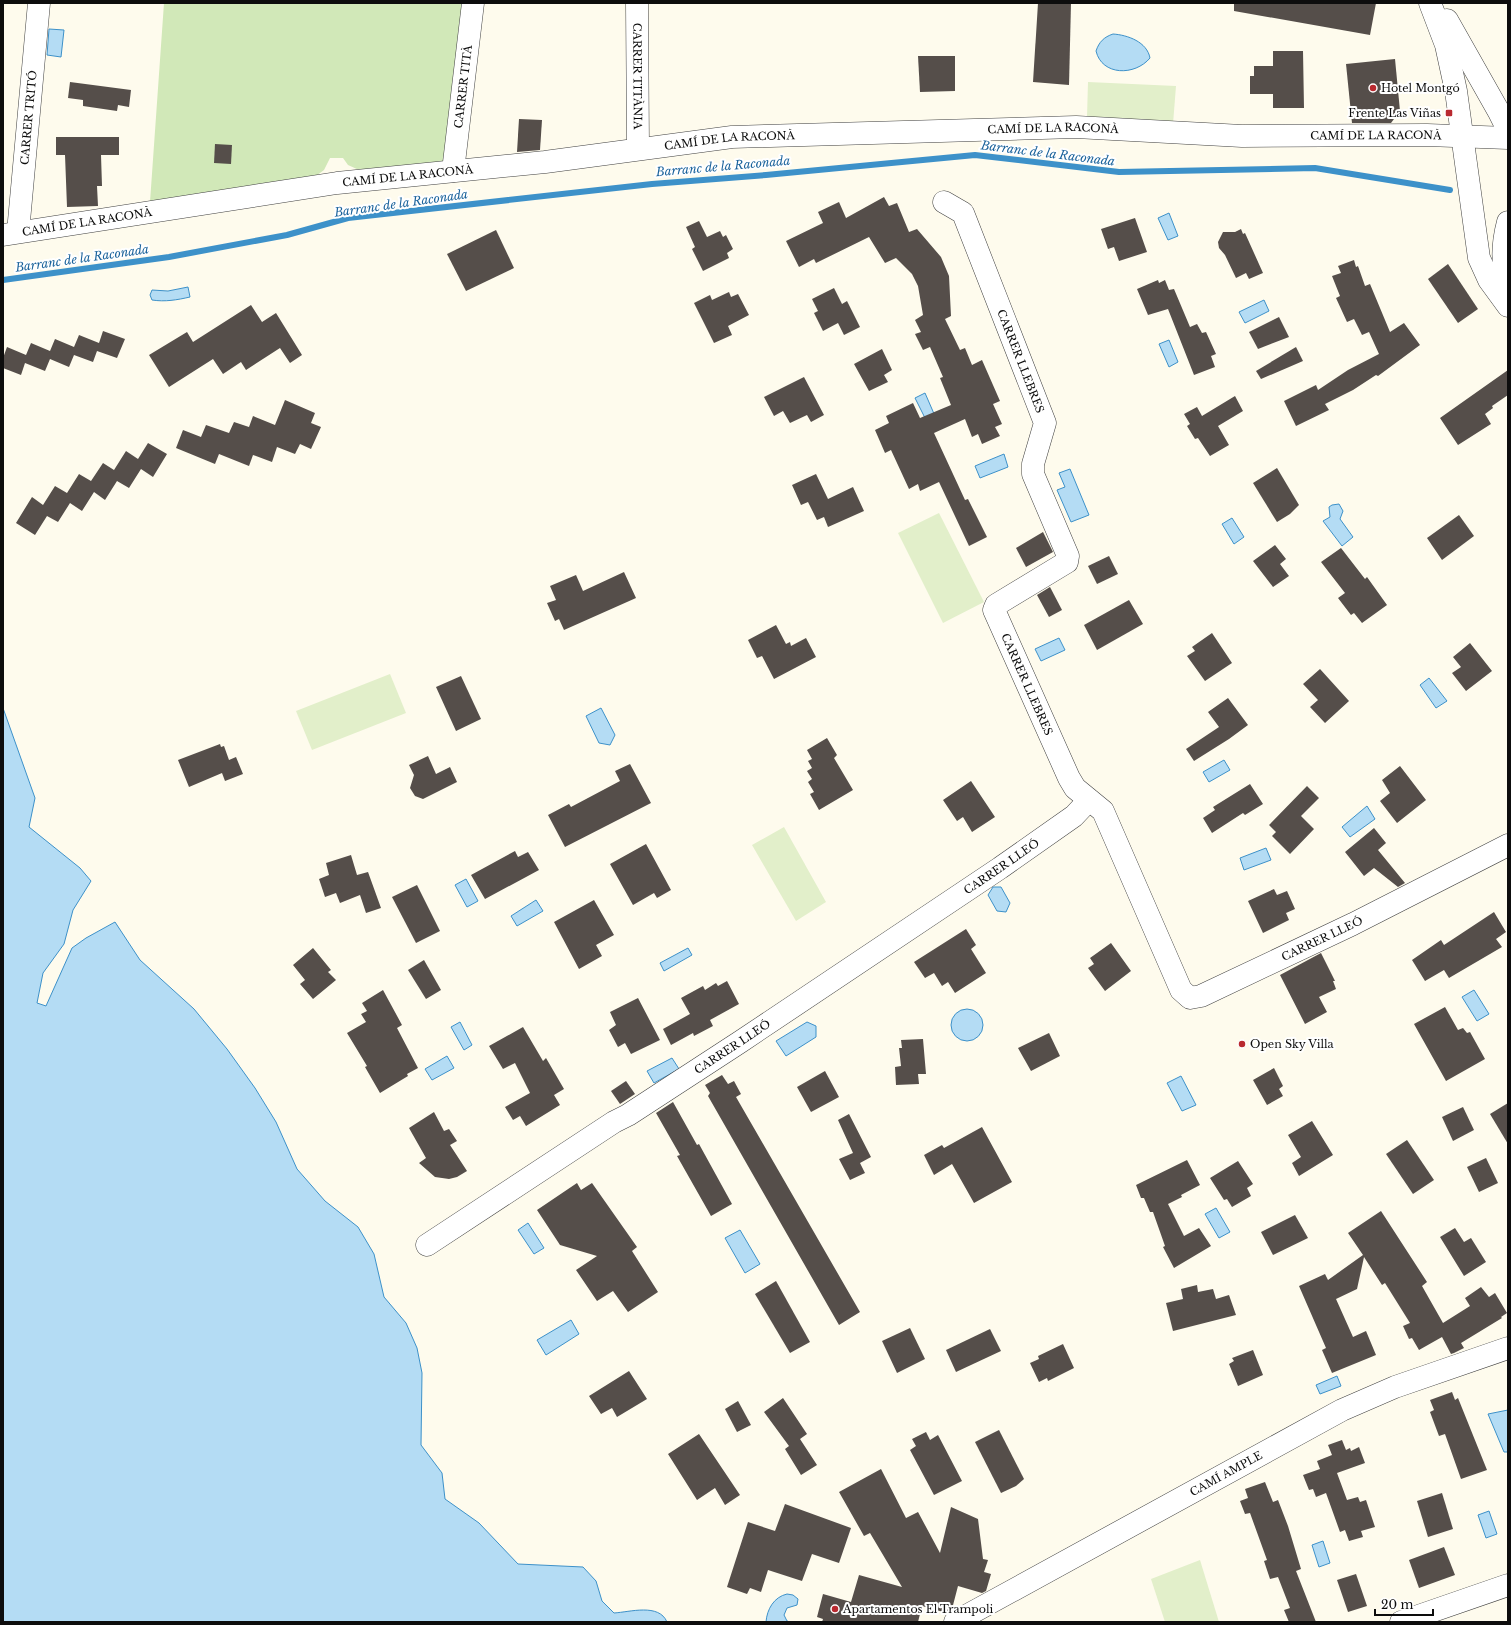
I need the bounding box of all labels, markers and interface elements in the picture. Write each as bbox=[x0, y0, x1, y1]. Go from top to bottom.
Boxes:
street label: CARRER TITÀNIA bbox=[630, 23, 645, 130]
street label: CARRER TITÀ bbox=[451, 44, 475, 129]
street label: CARRER TRITÓ bbox=[17, 70, 40, 165]
place label: Hotel Montgó bbox=[1381, 81, 1460, 95]
marker: Hotel Montgó bbox=[1368, 83, 1378, 93]
place label: Frente Las Viñas bbox=[1348, 106, 1441, 120]
marker: Frente Las Viñas bbox=[1444, 108, 1454, 118]
street label: CAMÍ DE LA RACONÀ bbox=[987, 120, 1120, 137]
street label: CAMÍ DE LA RACONÀ bbox=[663, 128, 796, 153]
street label: CAMÍ DE LA RACONÀ bbox=[1310, 128, 1442, 143]
water label: Barranc de la Raconada bbox=[979, 137, 1116, 169]
water label: Barranc de la Raconada bbox=[654, 153, 791, 179]
street label: CAMÍ DE LA RACONÀ bbox=[342, 162, 474, 189]
water label: Barranc de la Raconada bbox=[332, 186, 469, 220]
street label: CAMÍ DE LA RACONÀ bbox=[21, 205, 153, 239]
water label: Barranc de la Raconada bbox=[13, 241, 150, 275]
street label: CARRER LLEBRES bbox=[994, 307, 1047, 415]
street label: CARRER LLEBRES bbox=[998, 631, 1056, 737]
street label: CARRER LLEÓ bbox=[961, 836, 1042, 897]
street label: CARRER LLEÓ bbox=[1279, 913, 1365, 964]
street label: CARRER LLEÓ bbox=[691, 1017, 773, 1077]
place label: Open Sky Villa bbox=[1250, 1037, 1335, 1051]
marker: Open Sky Villa bbox=[1237, 1039, 1247, 1049]
street label: CAMÍ AMPLE bbox=[1187, 1448, 1265, 1499]
scale bar bbox=[1375, 1591, 1433, 1617]
text: 20 m bbox=[1381, 1597, 1413, 1612]
place label: Apartamentos El Trampoli bbox=[842, 1602, 994, 1616]
marker: Apartamentos El Trampoli bbox=[830, 1604, 840, 1614]

